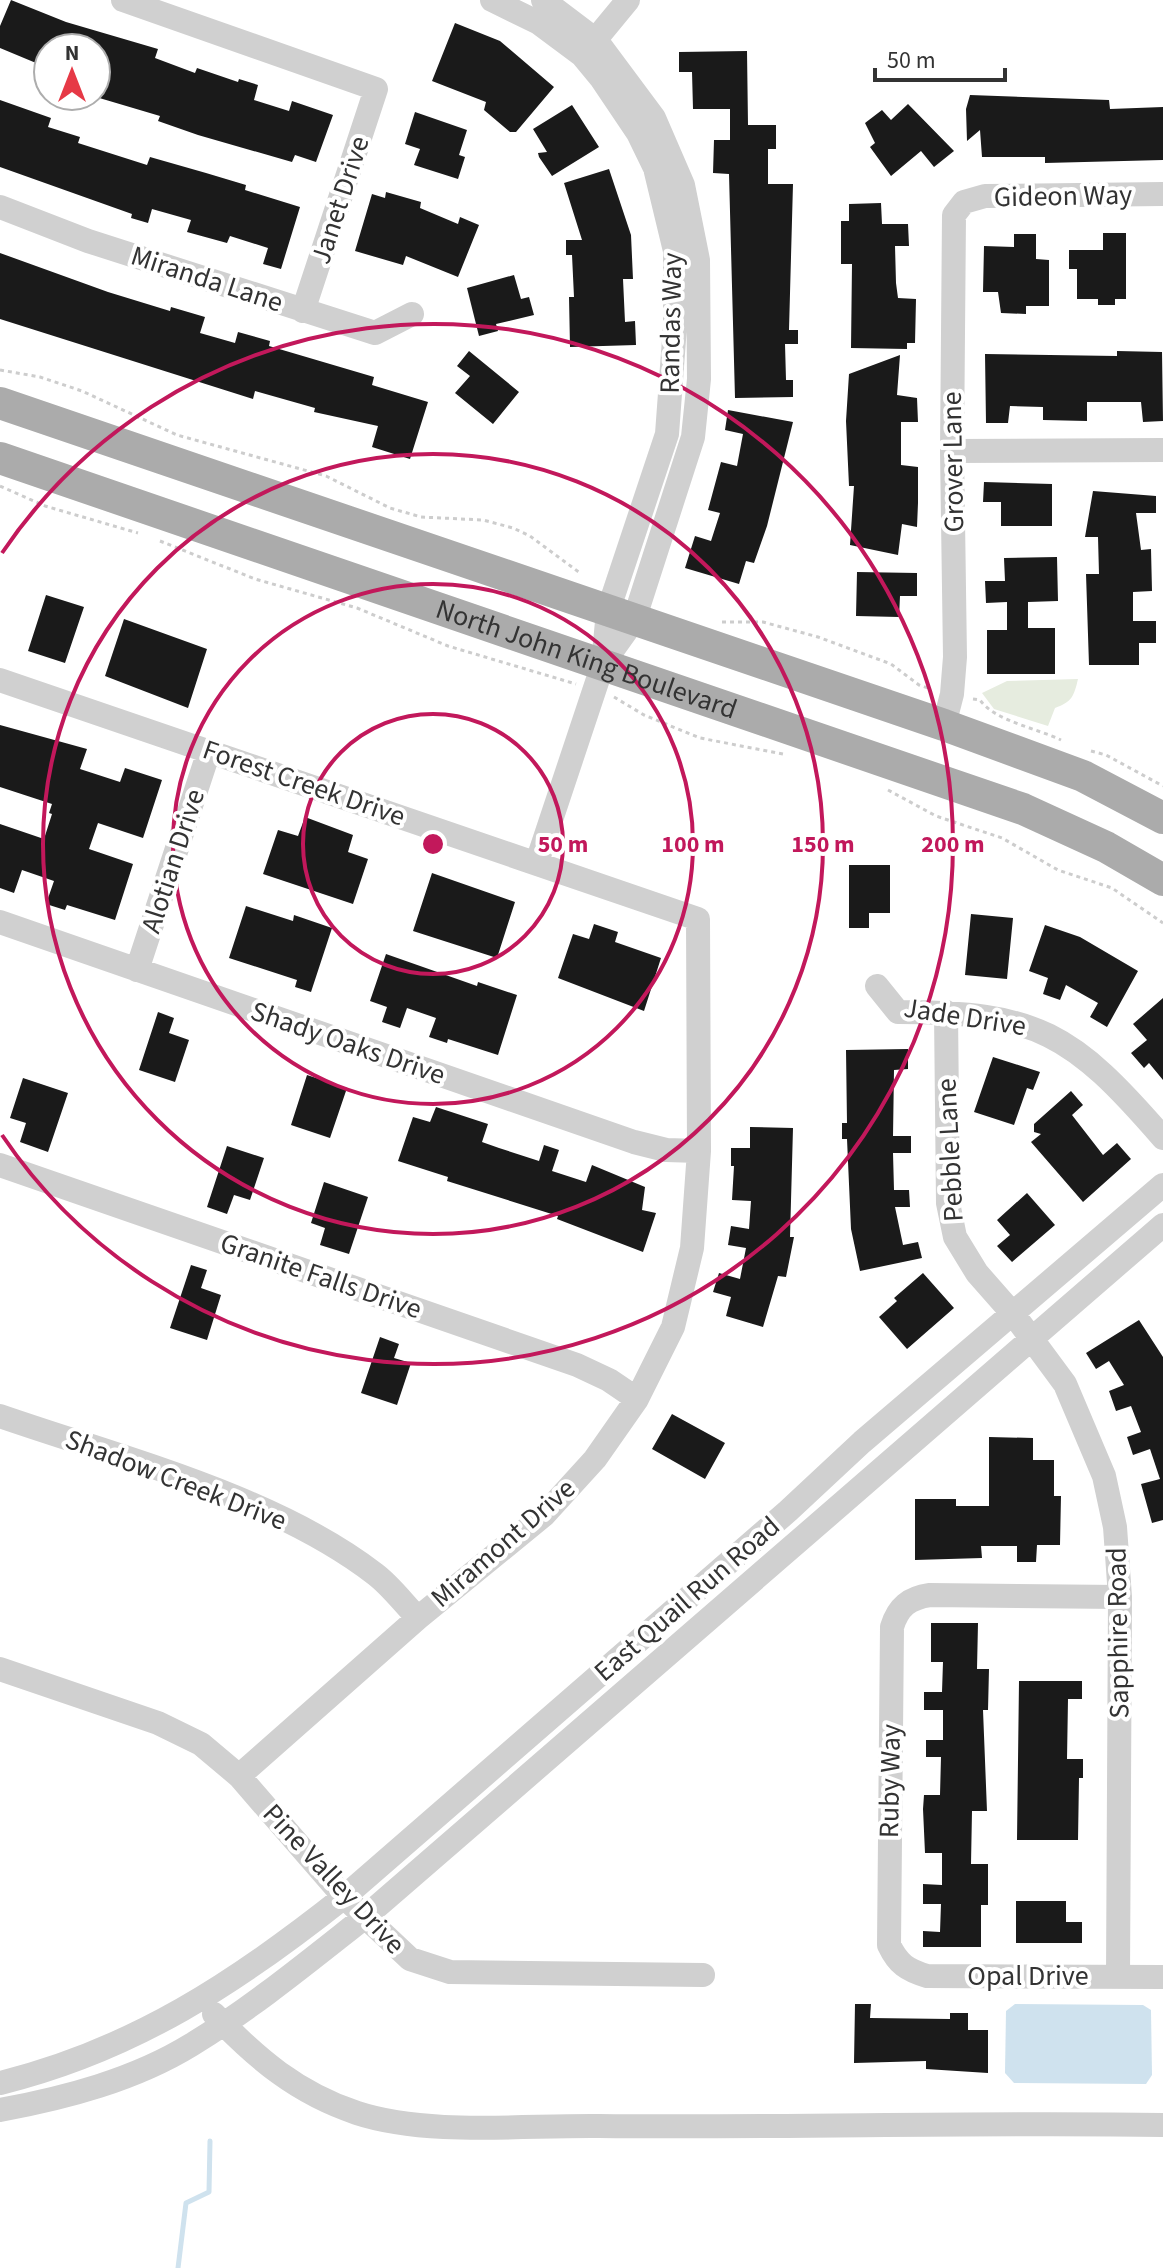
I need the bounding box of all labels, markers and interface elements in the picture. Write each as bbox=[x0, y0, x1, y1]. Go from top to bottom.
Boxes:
north arrow bbox=[32, 32, 112, 112]
scale bar bbox=[875, 32, 1005, 82]
text: N bbox=[65, 37, 79, 69]
text: 50 m bbox=[887, 43, 936, 78]
street label: Janet Drive bbox=[301, 131, 379, 269]
street label: Gideon Way bbox=[993, 175, 1133, 217]
street label: Miranda Lane bbox=[126, 236, 288, 322]
street label: Randas Way bbox=[650, 252, 692, 394]
street label: Grover Lane bbox=[932, 391, 974, 533]
street label: North John King Boulevard bbox=[430, 589, 742, 729]
street label: Forest Creek Drive bbox=[197, 730, 411, 836]
street label: Alotian Drive bbox=[131, 784, 215, 938]
text: 50 m bbox=[538, 827, 588, 862]
text: 100 m bbox=[661, 827, 725, 862]
text: 150 m bbox=[791, 827, 855, 862]
text: 200 m bbox=[921, 827, 985, 862]
centre of rings bbox=[419, 830, 447, 858]
street label: Jade Drive bbox=[901, 988, 1029, 1046]
street label: Shady Oaks Drive bbox=[245, 991, 451, 1095]
street label: Pebble Lane bbox=[926, 1077, 974, 1223]
street label: Granite Falls Drive bbox=[215, 1223, 427, 1329]
street label: Shadow Creek Drive bbox=[60, 1419, 292, 1541]
street label: Miramont Drive bbox=[422, 1469, 584, 1617]
street label: East Quail Run Road bbox=[585, 1507, 789, 1691]
street label: Sapphire Road bbox=[1097, 1547, 1139, 1719]
street label: Ruby Way bbox=[869, 1724, 911, 1838]
street label: Pine Valley Drive bbox=[254, 1795, 414, 1963]
street label: Opal Drive bbox=[967, 1956, 1089, 1996]

